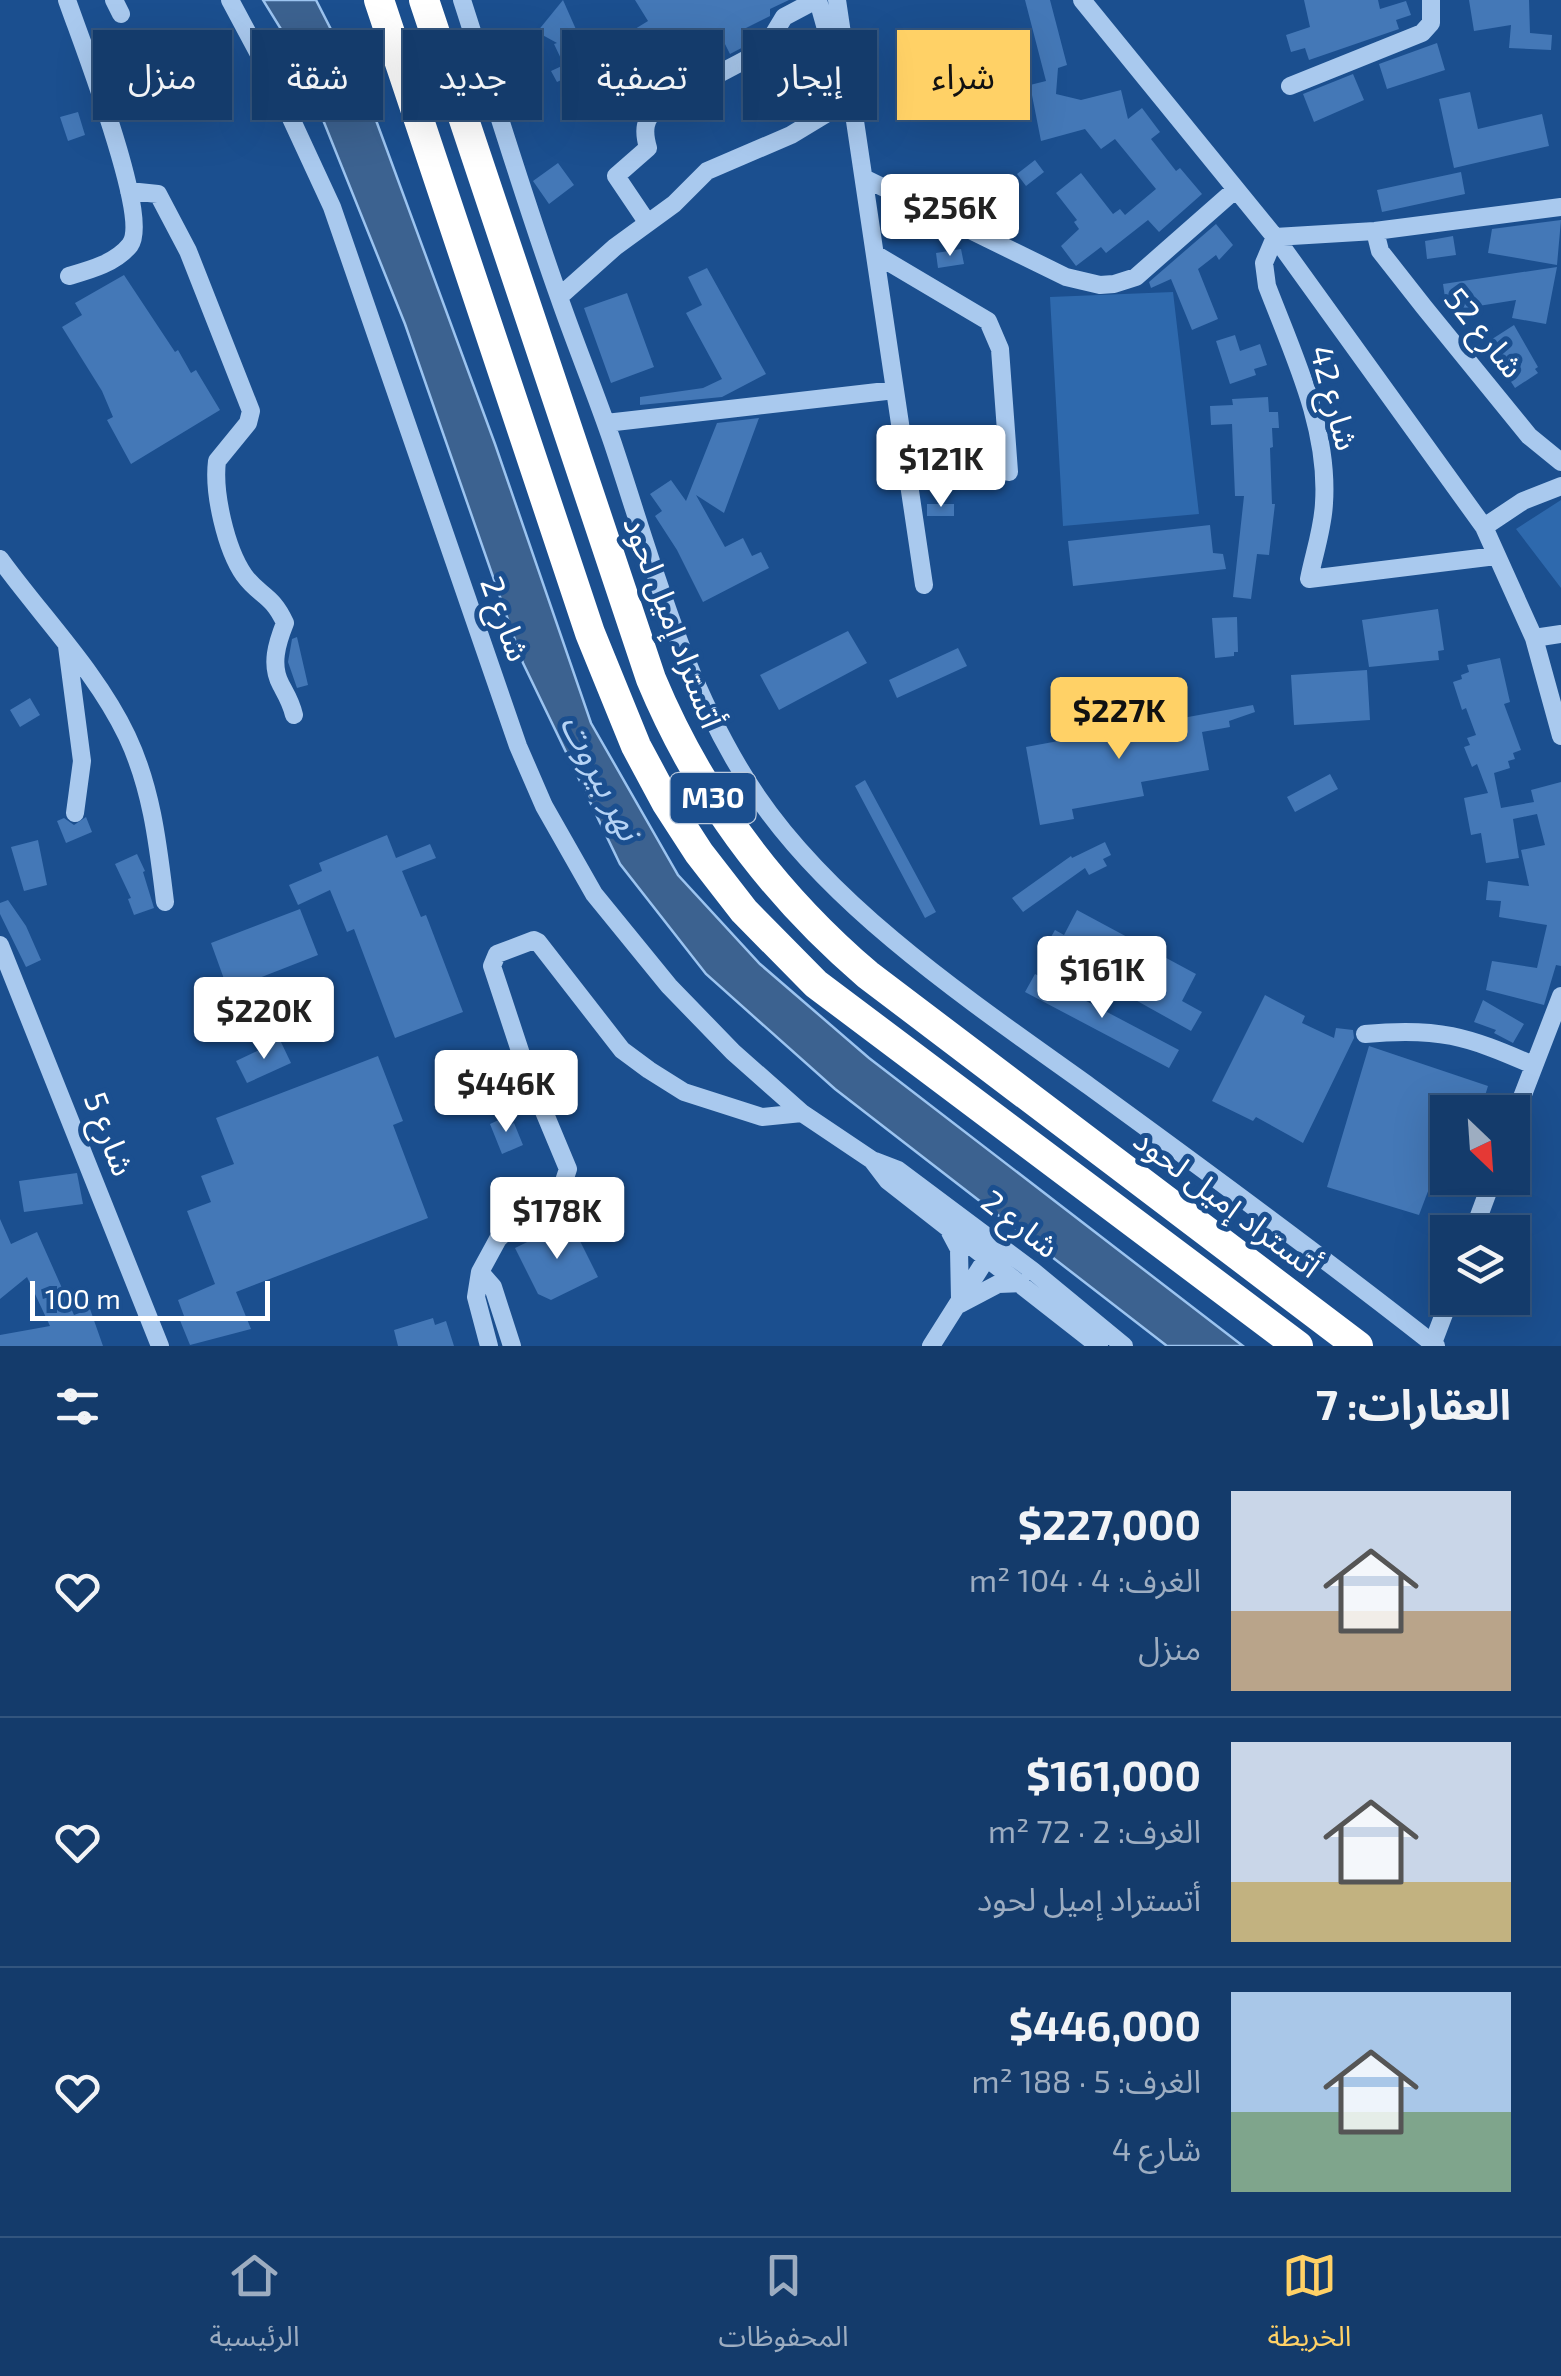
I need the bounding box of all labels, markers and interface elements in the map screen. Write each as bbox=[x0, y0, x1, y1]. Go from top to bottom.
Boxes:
chip: منزل bbox=[93, 30, 232, 120]
chip: شقة bbox=[252, 30, 383, 120]
chip: جديد bbox=[403, 30, 542, 120]
chip: تصفية bbox=[562, 30, 723, 120]
chip: إيجار bbox=[743, 30, 877, 120]
chip: شراء bbox=[897, 30, 1030, 120]
pin: $256K bbox=[880, 174, 1020, 259]
text: $256K bbox=[903, 187, 997, 225]
street label: شارع 52 bbox=[1432, 279, 1533, 389]
street label: شارع 42 bbox=[1297, 341, 1368, 456]
pin: $121K bbox=[871, 425, 1011, 510]
text: $121K bbox=[898, 438, 984, 476]
street label: أتستراد إميل لحود bbox=[612, 510, 733, 734]
street label: شارع 2 bbox=[467, 571, 540, 668]
pin: $227K bbox=[1049, 677, 1189, 762]
text: $227K bbox=[1073, 690, 1165, 728]
water label: نهر بيروت bbox=[552, 706, 653, 849]
road number: M30 bbox=[670, 773, 756, 823]
pin: $161K bbox=[1032, 936, 1172, 1021]
text: $161K bbox=[1059, 949, 1145, 987]
pin: $220K bbox=[194, 977, 334, 1062]
text: $220K bbox=[216, 990, 312, 1028]
pin: $446K bbox=[436, 1050, 576, 1135]
text: $446K bbox=[457, 1063, 555, 1101]
street label: شارع 5 bbox=[71, 1086, 144, 1183]
north arrow bbox=[1430, 1095, 1530, 1195]
map controls bbox=[1430, 1095, 1530, 1315]
street label: أتستراد إميل لحود bbox=[1124, 1119, 1329, 1288]
pin: $178K bbox=[487, 1177, 627, 1262]
street label: شارع 2 bbox=[971, 1181, 1067, 1270]
text: $178K bbox=[512, 1190, 602, 1228]
button: layers bbox=[1430, 1215, 1530, 1315]
scale bar bbox=[30, 1276, 270, 1320]
text: 100 m bbox=[45, 1281, 121, 1315]
text: العقارات: 7 bbox=[1316, 1378, 1511, 1428]
icon: filters bbox=[50, 1379, 105, 1434]
text: $227,000 bbox=[1018, 1498, 1201, 1548]
icon: home bbox=[1311, 1531, 1431, 1651]
text: الغرف: 4 · 104 m² bbox=[969, 1560, 1201, 1598]
icon: heart bbox=[50, 1564, 105, 1619]
text: منزل bbox=[1138, 1628, 1201, 1666]
text: $161,000 bbox=[1026, 1749, 1201, 1799]
icon: home bbox=[1311, 1782, 1431, 1902]
text: الغرف: 2 · 72 m² bbox=[988, 1811, 1201, 1849]
icon: heart bbox=[50, 1815, 105, 1870]
text: أتستراد إميل لحود bbox=[977, 1879, 1201, 1917]
text: $446,000 bbox=[1009, 1999, 1201, 2049]
icon: home bbox=[1311, 2032, 1431, 2152]
text: الغرف: 5 · 188 m² bbox=[972, 2061, 1201, 2099]
icon: heart bbox=[50, 2065, 105, 2120]
text: شارع 4 bbox=[1112, 2129, 1201, 2167]
tab: الرئيسية bbox=[210, 2248, 300, 2367]
tab: المحفوظات bbox=[719, 2248, 849, 2367]
tab: الخريطة bbox=[1268, 2248, 1351, 2367]

